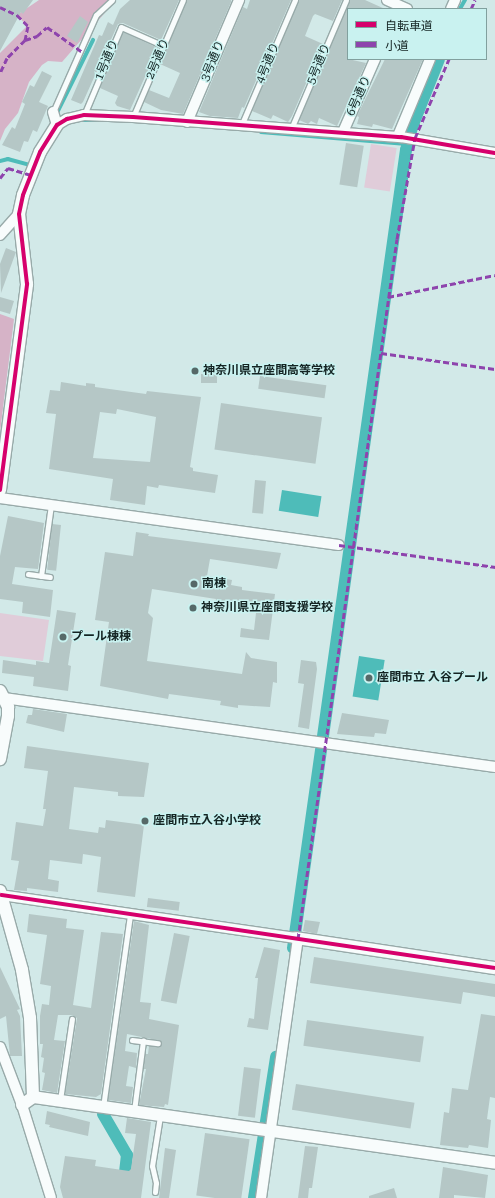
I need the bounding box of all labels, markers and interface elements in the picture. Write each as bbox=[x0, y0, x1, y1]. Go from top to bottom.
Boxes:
legend bbox=[347, 8, 487, 60]
text: 自転車道 bbox=[385, 19, 433, 33]
street label: 2号通り bbox=[143, 37, 173, 81]
street label: 1号通り bbox=[92, 38, 122, 82]
street label: 3号通り bbox=[198, 39, 228, 83]
text: 小道 bbox=[385, 39, 409, 53]
street label: 4号通り bbox=[253, 41, 283, 85]
street label: 5号通り bbox=[304, 42, 334, 86]
street label: 6号通り bbox=[344, 74, 374, 118]
place label: 神奈川県立座間高等学校 bbox=[203, 364, 335, 378]
marker: 神奈川県立座間高等学校 bbox=[190, 366, 200, 376]
place label: 南棟 bbox=[202, 577, 226, 591]
marker: 南棟 bbox=[189, 579, 199, 589]
place label: 神奈川県立座間支援学校 bbox=[201, 601, 333, 615]
marker: 神奈川県立座間支援学校 bbox=[188, 603, 198, 613]
place label: プール棟棟 bbox=[71, 630, 131, 644]
marker: プール棟棟 bbox=[58, 632, 68, 642]
place label: 座間市立 入谷プール bbox=[377, 671, 488, 685]
marker: 座間市立 入谷プール bbox=[364, 673, 374, 683]
place label: 座間市立入谷小学校 bbox=[153, 814, 261, 828]
marker: 座間市立入谷小学校 bbox=[140, 816, 150, 826]

